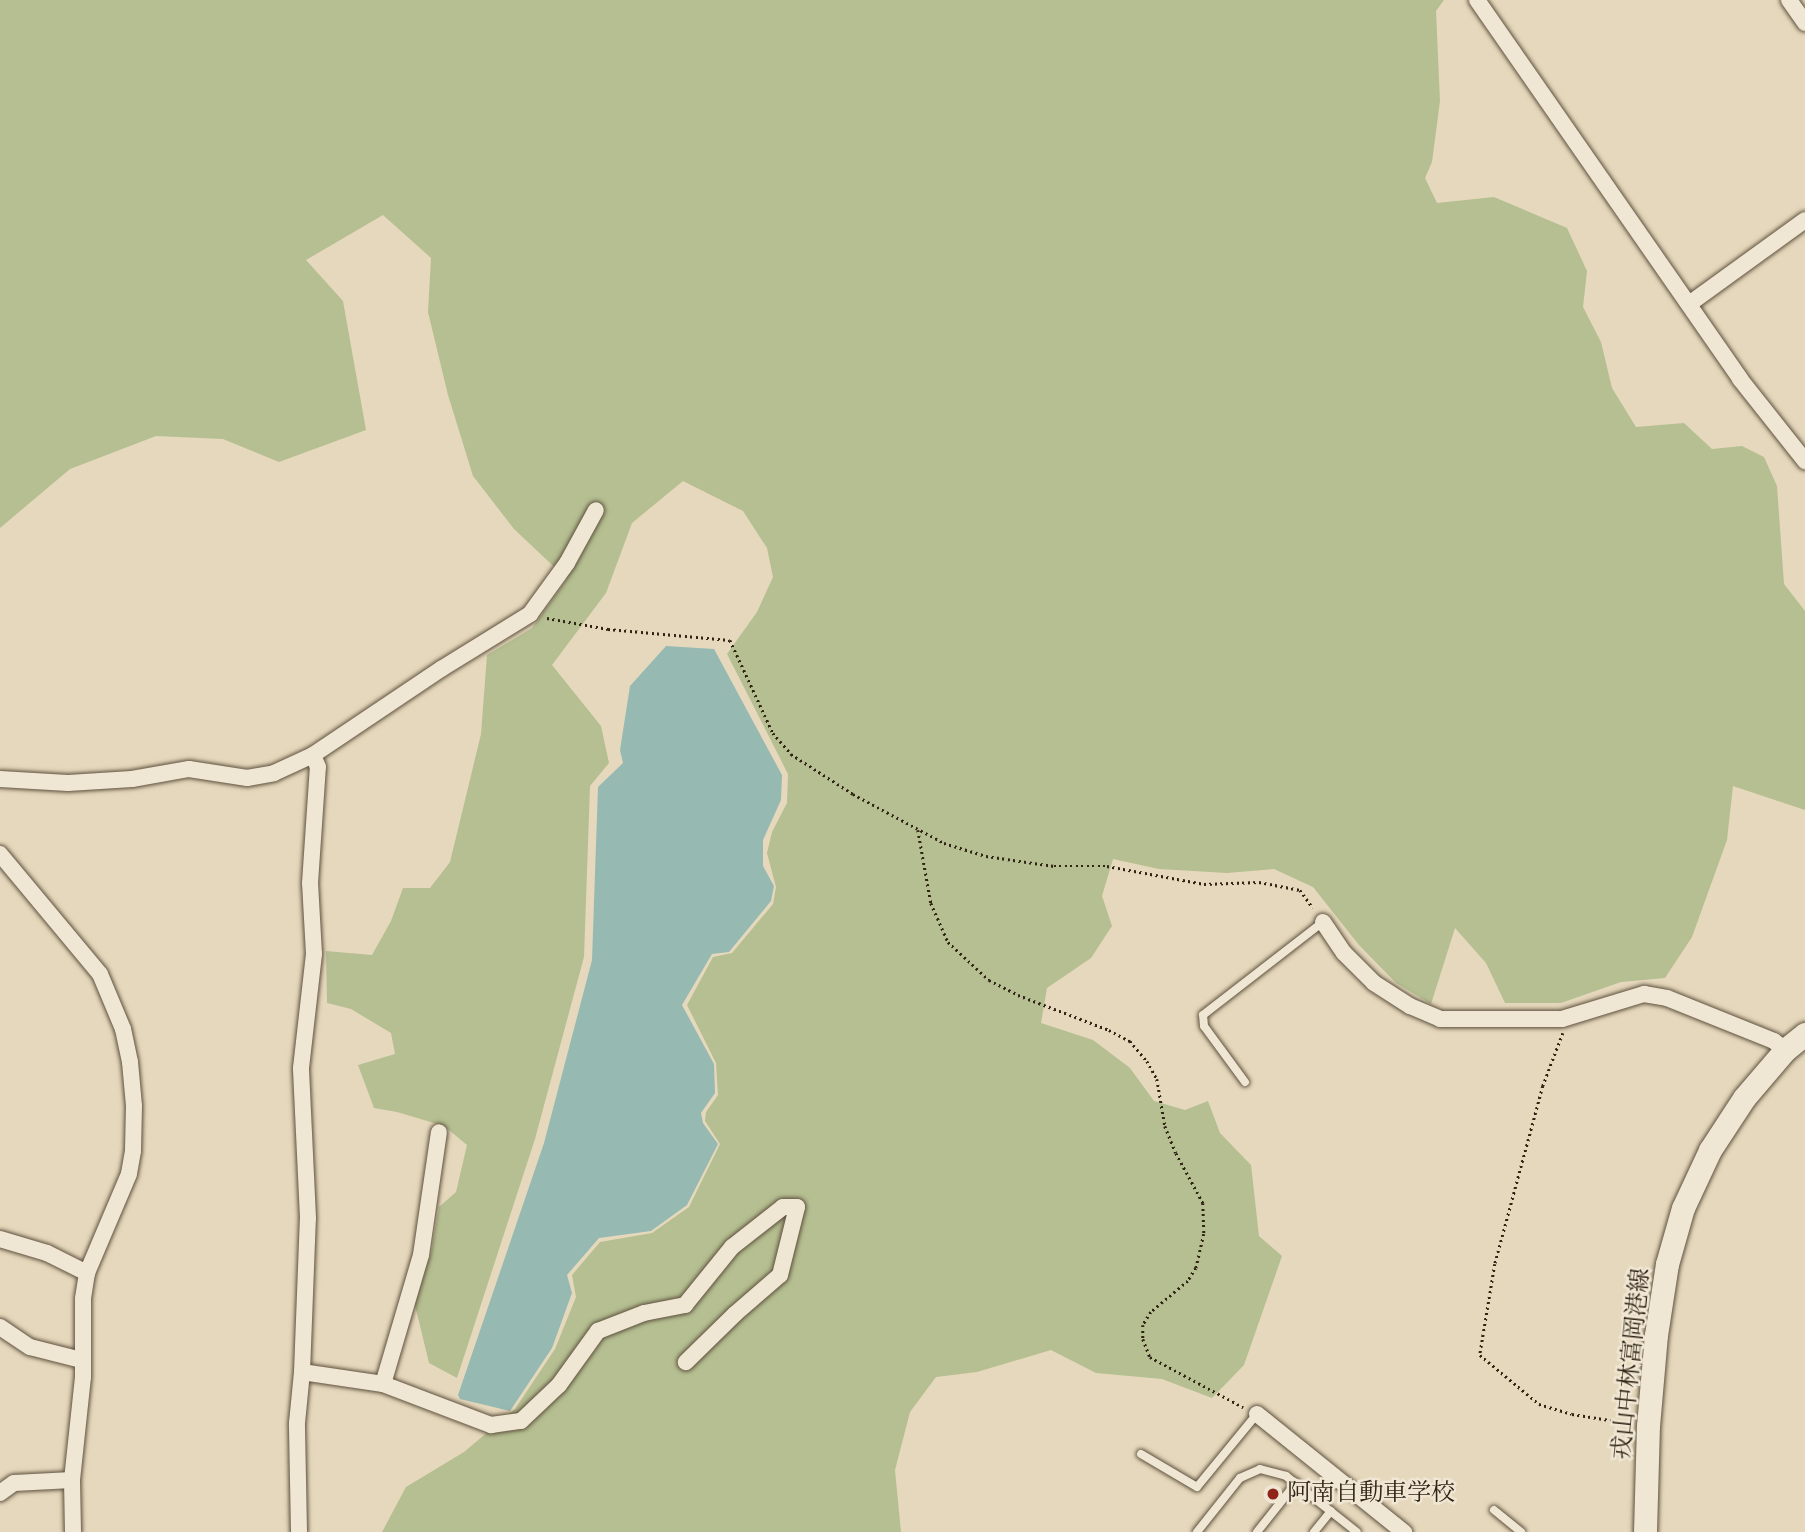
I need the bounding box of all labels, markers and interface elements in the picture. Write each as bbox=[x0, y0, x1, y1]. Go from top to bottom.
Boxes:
street label: 戎山中林富岡港線 bbox=[1608, 1267, 1656, 1461]
place label: 阿南自動車学校 bbox=[1287, 1480, 1455, 1508]
marker: 阿南自動車学校 bbox=[1265, 1486, 1281, 1502]

